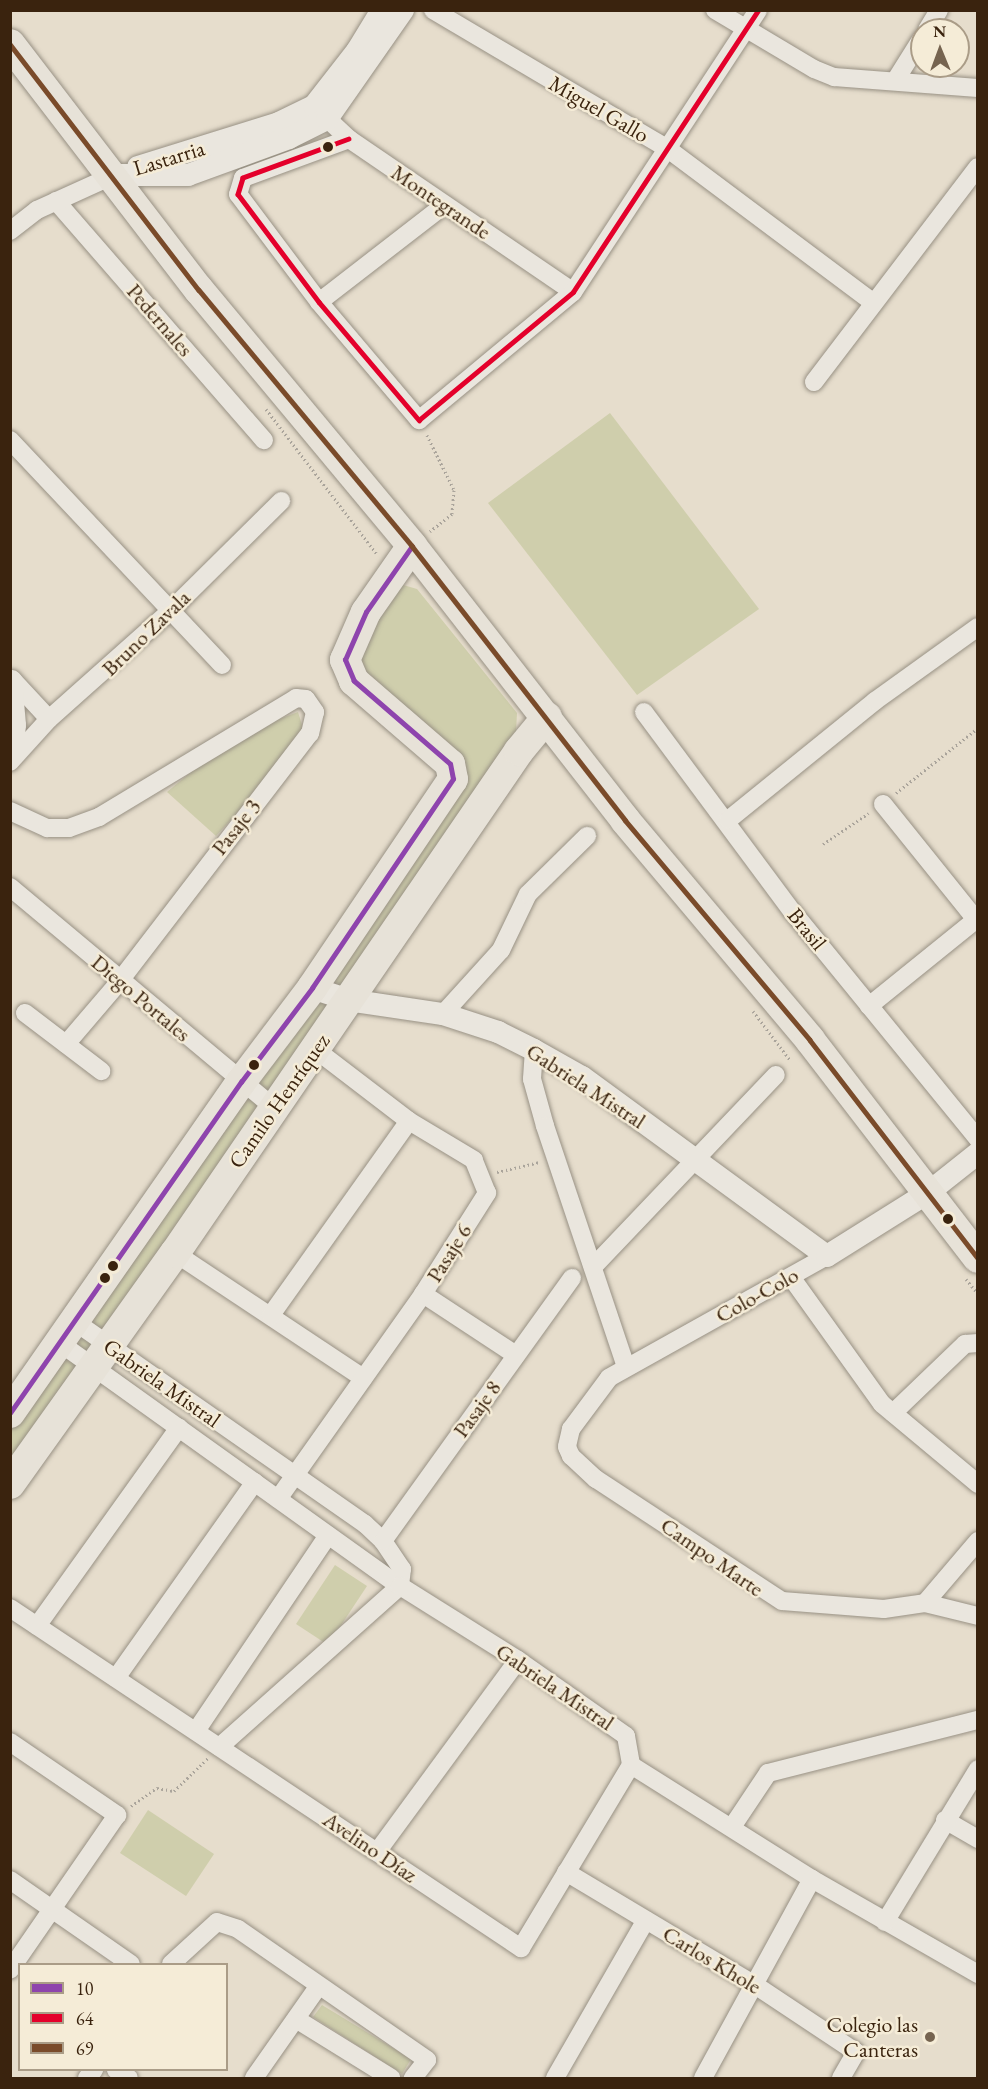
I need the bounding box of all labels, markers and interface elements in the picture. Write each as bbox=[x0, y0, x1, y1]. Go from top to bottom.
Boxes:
north arrow bbox=[910, 18, 970, 78]
text: N bbox=[933, 21, 946, 42]
street label: Miguel Gallo bbox=[544, 70, 654, 148]
street label: Lastarria bbox=[130, 135, 208, 181]
unlabelled marker bbox=[322, 141, 334, 153]
street label: Montegrande bbox=[386, 159, 496, 245]
street label: Pedernales bbox=[121, 278, 199, 362]
street label: Bruno Zavala bbox=[96, 584, 196, 682]
street label: Pasaje 3 bbox=[206, 794, 266, 860]
street label: Brasil bbox=[782, 903, 832, 955]
street label: Diego Portales bbox=[86, 949, 196, 1047]
street label: Camilo Henríquez bbox=[223, 1029, 335, 1173]
street label: Gabriela Mistral bbox=[522, 1038, 650, 1134]
unlabelled marker bbox=[248, 1059, 260, 1071]
unlabelled marker bbox=[942, 1213, 954, 1225]
street label: Pasaje 6 bbox=[421, 1219, 477, 1287]
unlabelled marker bbox=[107, 1260, 119, 1272]
street label: Colo-Colo bbox=[711, 1261, 803, 1329]
unlabelled marker bbox=[99, 1272, 111, 1284]
street label: Gabriela Mistral bbox=[98, 1333, 226, 1433]
street label: Pasaje 8 bbox=[448, 1375, 506, 1443]
street label: Campo Marte bbox=[656, 1512, 768, 1602]
street label: Gabriela Mistral bbox=[491, 1638, 619, 1736]
street label: Avelino Díaz bbox=[318, 1806, 422, 1888]
street label: Carlos Khole bbox=[658, 1920, 766, 2000]
legend bbox=[18, 1963, 228, 2071]
text: 10 bbox=[76, 1977, 93, 2000]
text: 64 bbox=[76, 2007, 93, 2030]
place label: Colegio las Canteras bbox=[827, 2011, 918, 2062]
marker: Colegio las Canteras bbox=[923, 2030, 937, 2044]
text: 69 bbox=[76, 2037, 93, 2060]

